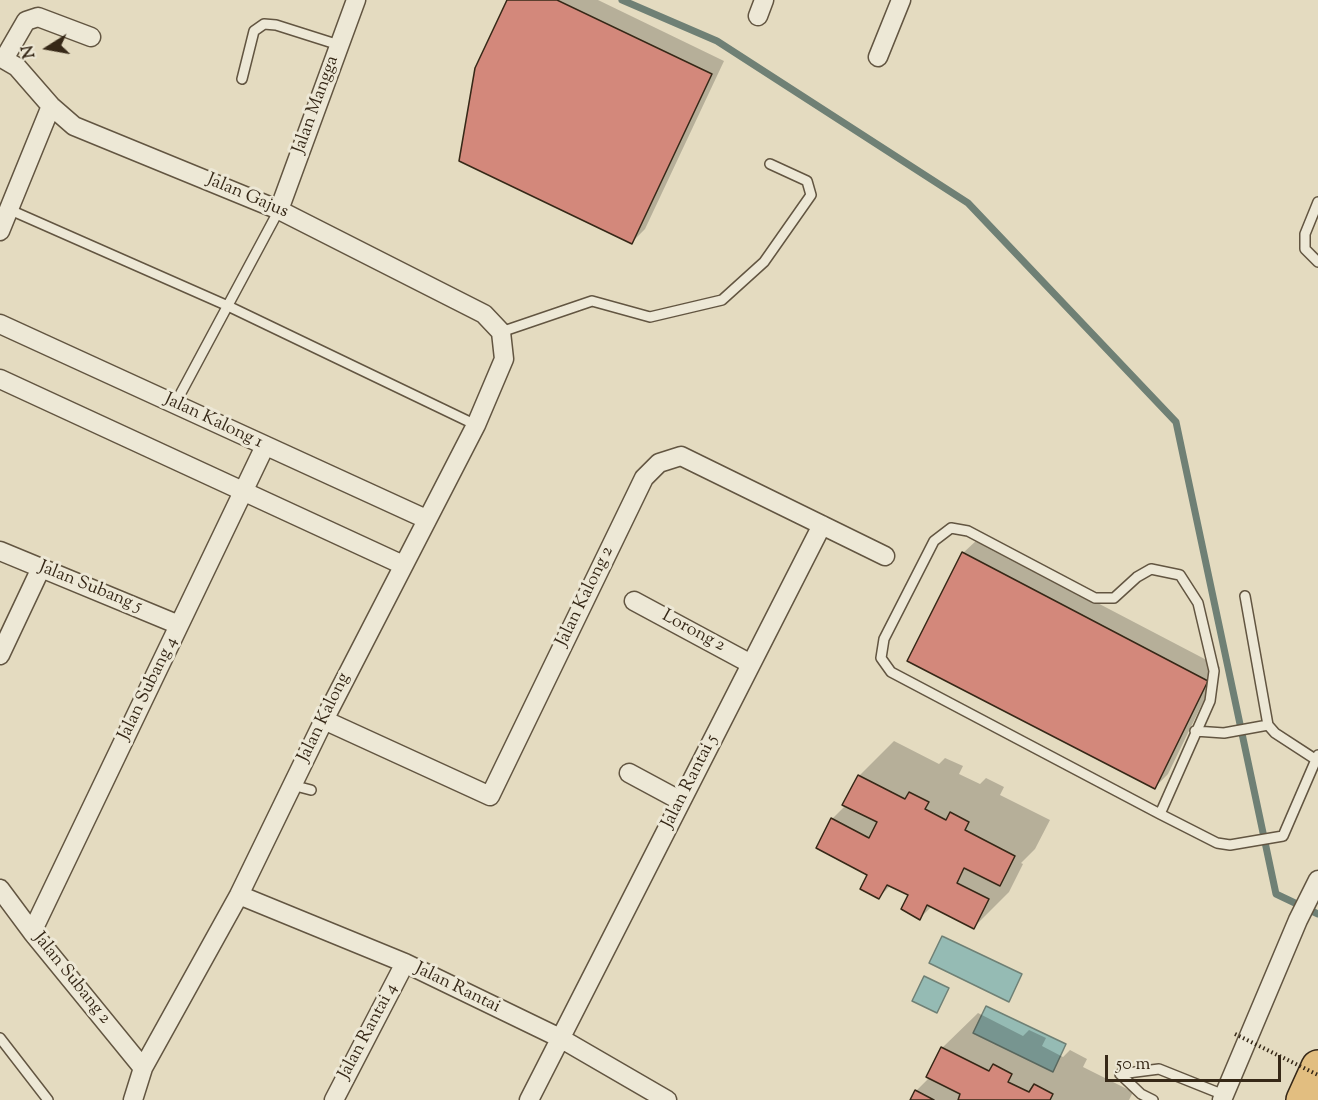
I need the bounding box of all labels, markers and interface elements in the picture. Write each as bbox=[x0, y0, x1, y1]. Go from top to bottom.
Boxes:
north arrow bbox=[18, 18, 78, 78]
text: N bbox=[17, 43, 42, 60]
street label: Jalan Mangga bbox=[289, 53, 345, 157]
street label: Jalan Gajus bbox=[203, 170, 291, 224]
street label: Jalan Kalong 1 bbox=[160, 390, 266, 454]
street label: Jalan Kalong 2 bbox=[552, 543, 620, 651]
street label: Jalan Subang 5 bbox=[35, 557, 145, 619]
street label: Lorong 2 bbox=[658, 606, 728, 658]
street label: Jalan Subang 4 bbox=[115, 634, 183, 744]
street label: Jalan Kalong bbox=[294, 670, 356, 766]
street label: Jalan Rantai 5 bbox=[658, 731, 724, 833]
street label: Jalan Subang 2 bbox=[27, 929, 115, 1029]
street label: Jalan Rantai bbox=[411, 959, 503, 1019]
street label: Jalan Rantai 4 bbox=[335, 980, 403, 1084]
scale bar bbox=[1108, 1043, 1284, 1081]
text: 50 m bbox=[1116, 1052, 1150, 1078]

